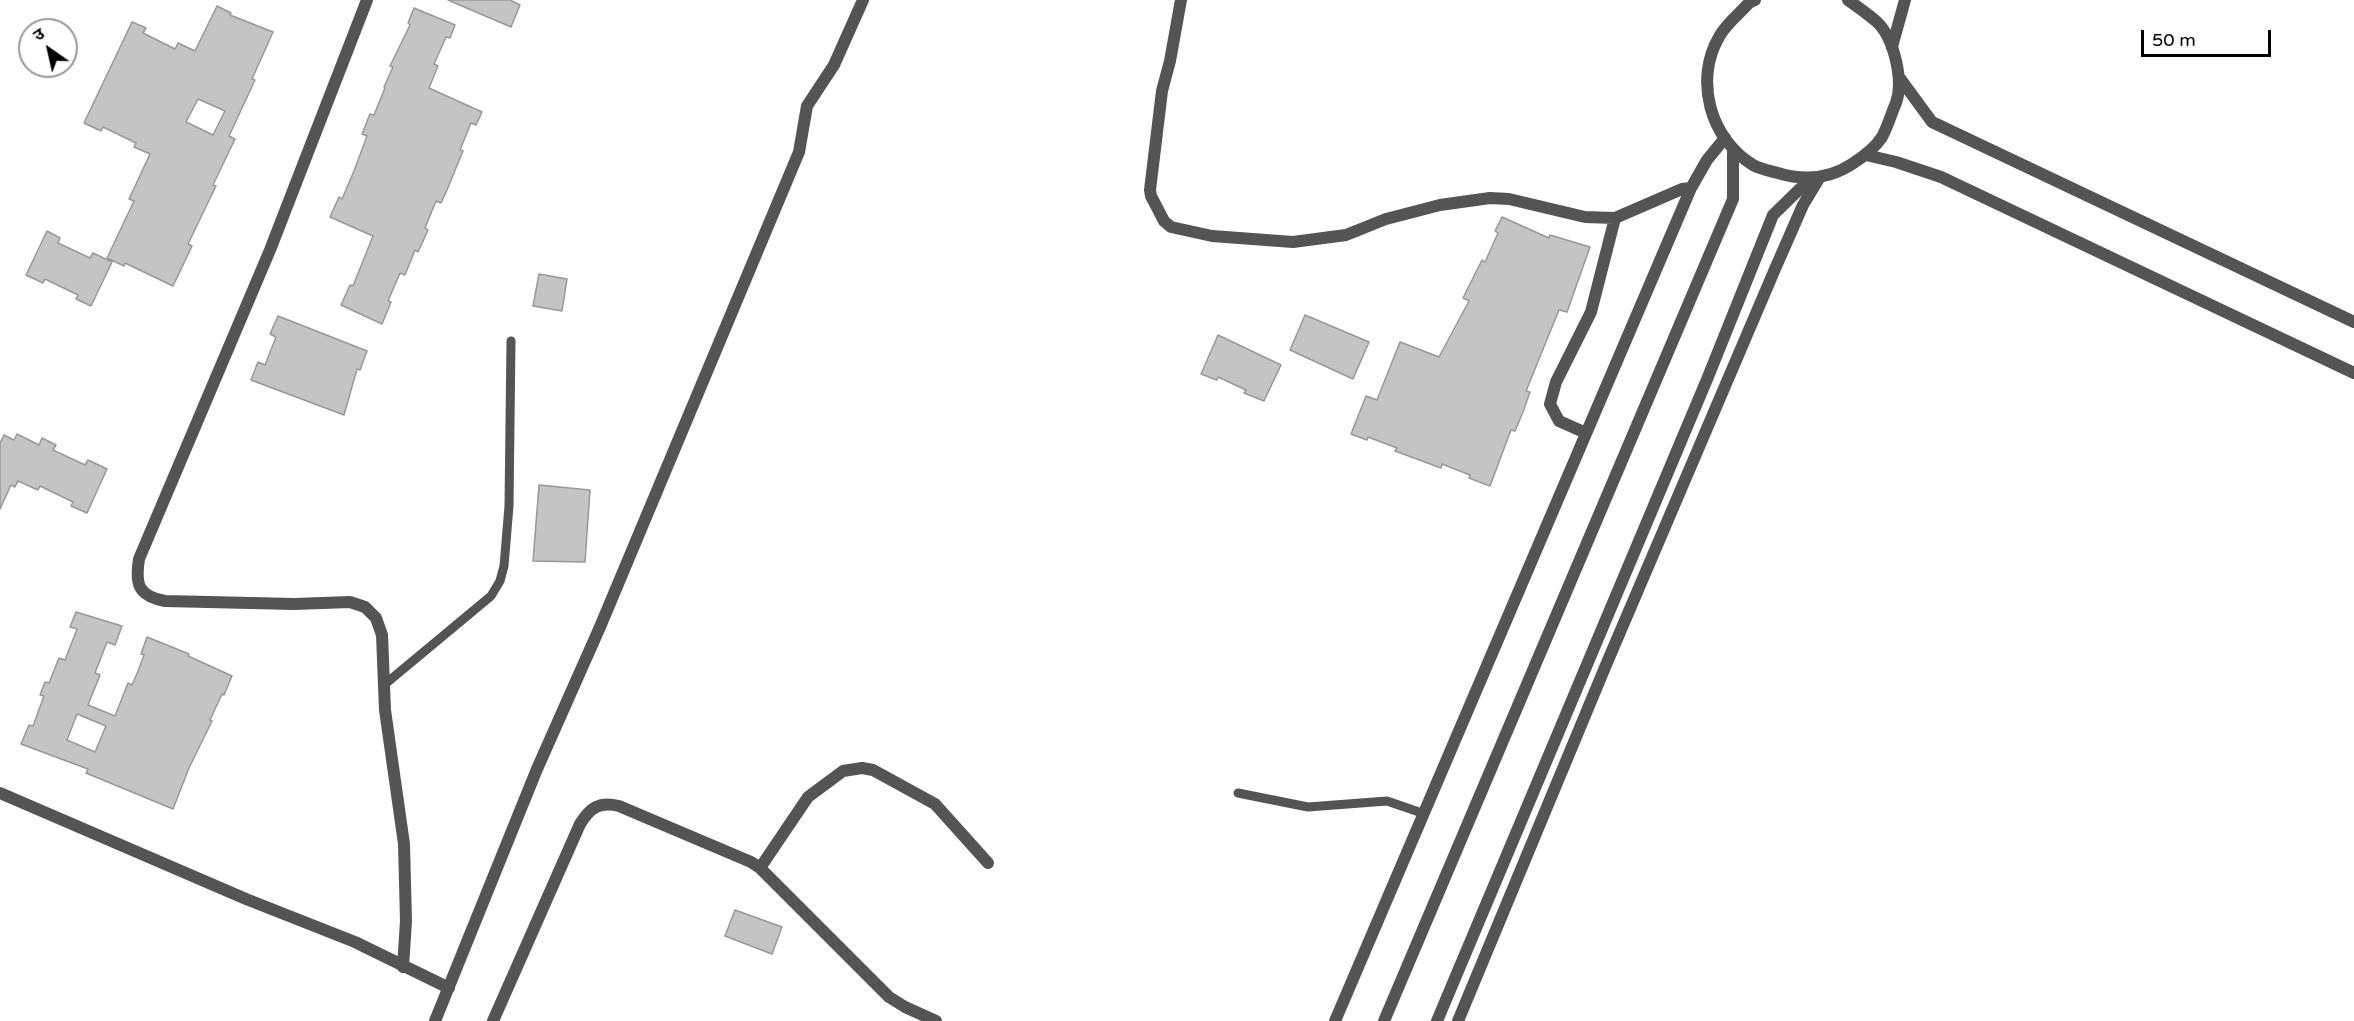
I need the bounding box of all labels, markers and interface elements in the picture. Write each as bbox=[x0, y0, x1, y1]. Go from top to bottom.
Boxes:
north arrow bbox=[18, 18, 78, 78]
scale bar bbox=[2144, 18, 2274, 56]
text: उ bbox=[30, 24, 49, 46]
text: 50 m bbox=[2152, 29, 2196, 51]

